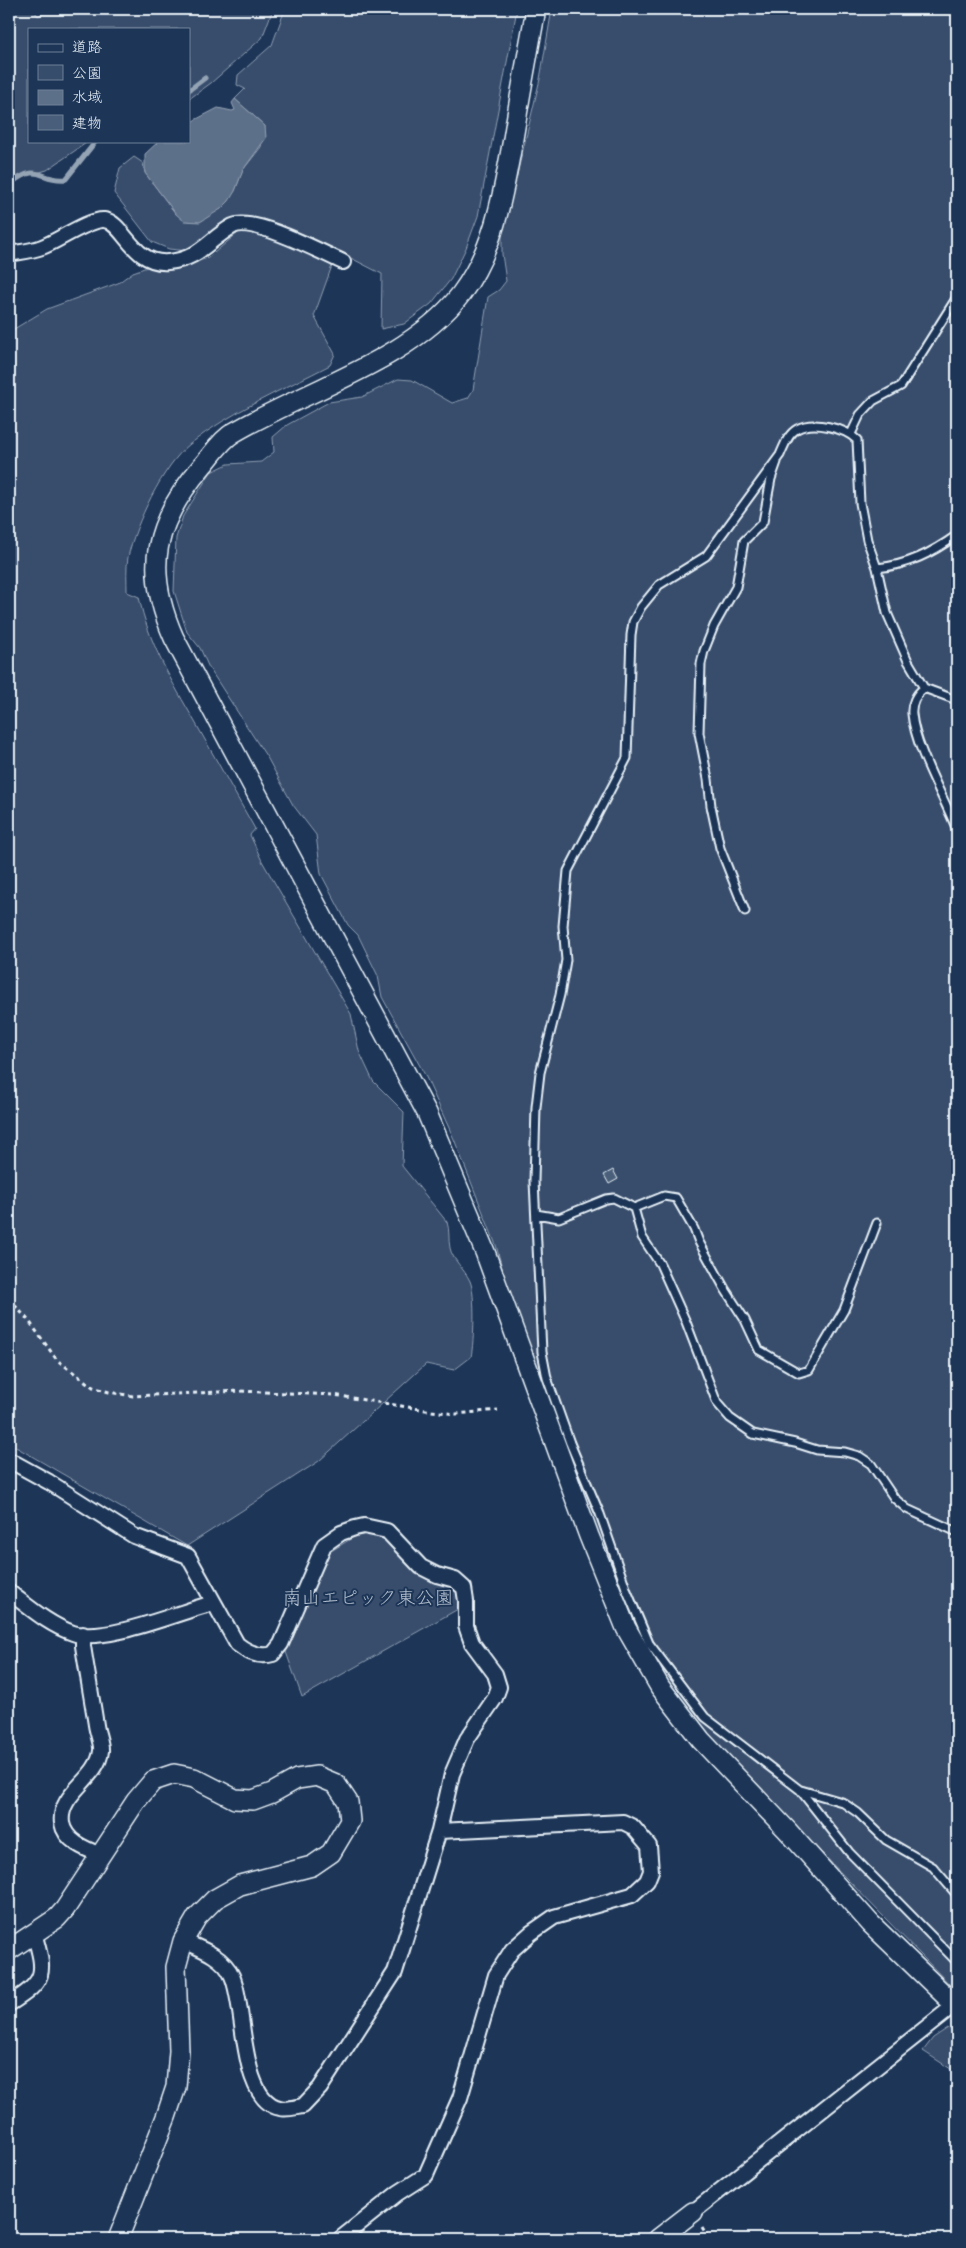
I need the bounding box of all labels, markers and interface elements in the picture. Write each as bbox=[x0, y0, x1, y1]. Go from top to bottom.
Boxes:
legend bbox=[28, 28, 190, 142]
text: 道路 bbox=[72, 38, 102, 56]
text: 公園 bbox=[72, 64, 102, 82]
text: 水域 bbox=[72, 88, 102, 106]
text: 建物 bbox=[72, 114, 102, 132]
park label: 南山エピック東公園 bbox=[282, 1587, 454, 1609]

